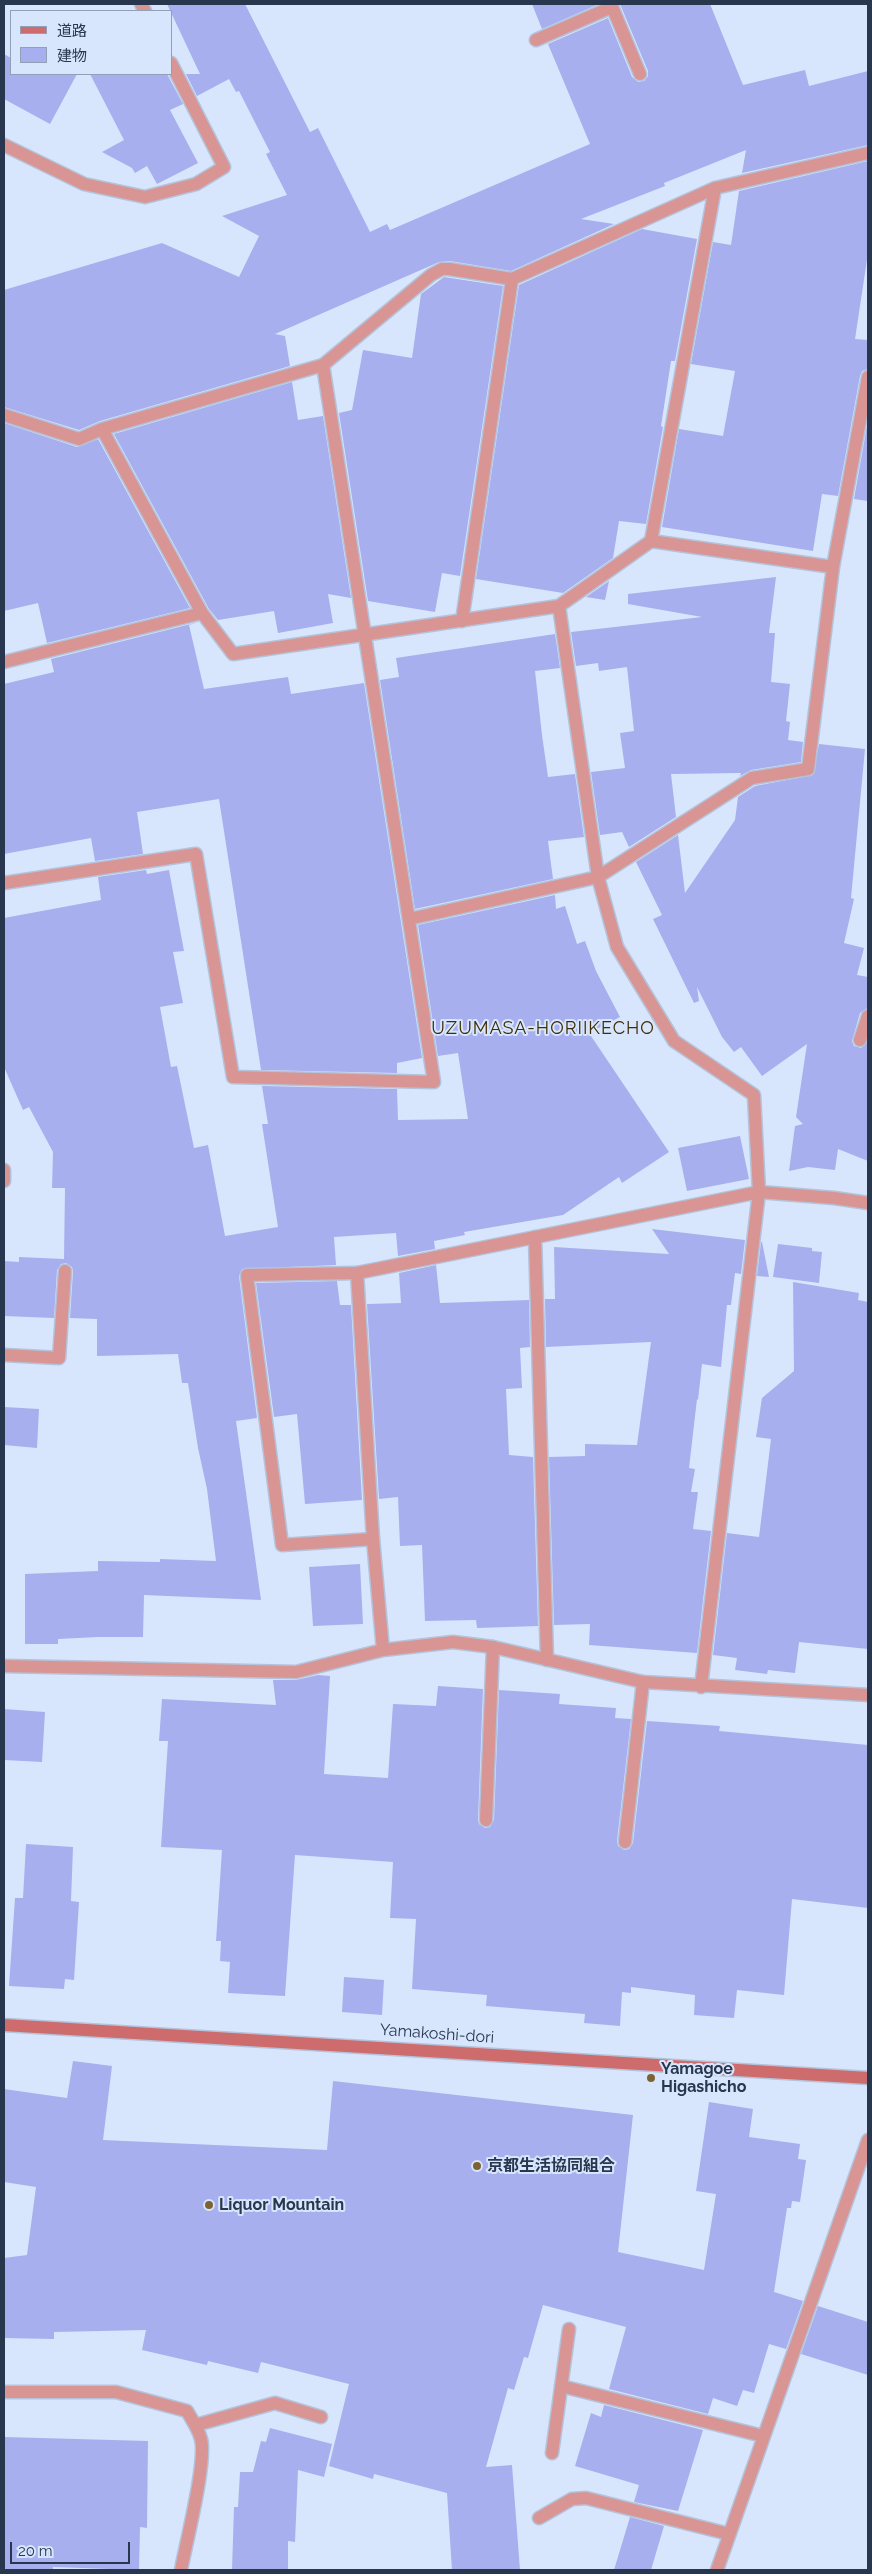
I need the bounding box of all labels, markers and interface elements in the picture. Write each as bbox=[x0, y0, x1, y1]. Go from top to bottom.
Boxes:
legend bbox=[10, 10, 172, 75]
text: 道路 bbox=[57, 22, 87, 40]
text: 建物 bbox=[57, 47, 87, 65]
district label: UZUMASA-HORIIKECHO bbox=[429, 1018, 657, 1040]
street label: Yamakoshi-dori bbox=[379, 2020, 495, 2048]
place label: Yamagoe Higashicho bbox=[661, 2059, 746, 2097]
marker: Yamagoe Higashicho bbox=[645, 2072, 657, 2084]
place label: 京都生活協同組合 bbox=[487, 2156, 615, 2176]
marker: 京都生活協同組合 bbox=[471, 2160, 483, 2172]
place label: Liquor Mountain bbox=[219, 2195, 344, 2215]
marker: Liquor Mountain bbox=[203, 2199, 215, 2211]
scale bar bbox=[12, 2532, 132, 2564]
text: 20 m bbox=[18, 2542, 53, 2560]

